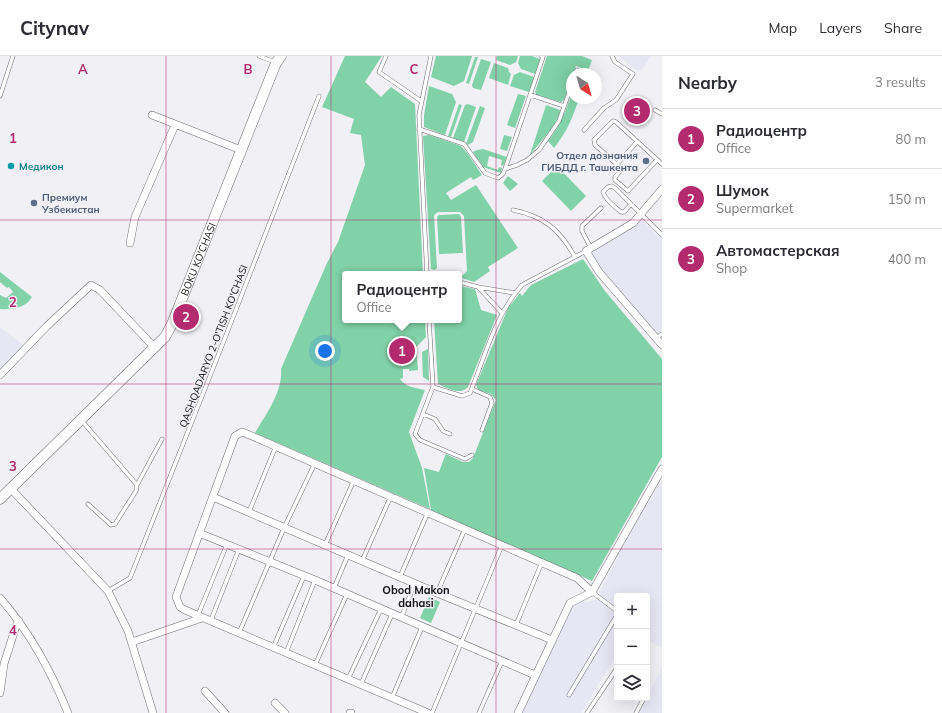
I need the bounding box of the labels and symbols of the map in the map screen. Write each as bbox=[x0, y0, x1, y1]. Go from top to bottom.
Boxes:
text: A bbox=[78, 61, 88, 77]
text: B bbox=[244, 61, 253, 77]
text: C bbox=[410, 61, 419, 77]
north arrow bbox=[566, 68, 602, 104]
pin: 3 bbox=[624, 96, 650, 126]
text: 1 bbox=[9, 130, 17, 146]
place label: Отдел дознания ГИБДД г. Ташкента bbox=[541, 149, 638, 174]
marker: Отдел дознания ГИБДД г. Ташкента bbox=[641, 156, 651, 166]
place label: Медикон bbox=[19, 160, 64, 173]
marker: Медикон bbox=[6, 161, 16, 171]
place label: Премиум Узбекистан bbox=[41, 191, 100, 216]
marker: Премиум Узбекистан bbox=[29, 198, 39, 208]
street label: BOKU KO'CHASI bbox=[178, 221, 219, 298]
street label: QASHQADARYO 2-O'TISH KO'CHASI bbox=[176, 263, 250, 429]
text: 2 bbox=[9, 294, 17, 310]
pin: 2 bbox=[173, 302, 199, 332]
pin: 1 bbox=[389, 336, 415, 366]
your location bbox=[315, 341, 335, 361]
text: 3 bbox=[9, 458, 17, 474]
district label: Obod Makon dahasi bbox=[382, 583, 450, 610]
text: 4 bbox=[9, 622, 17, 638]

